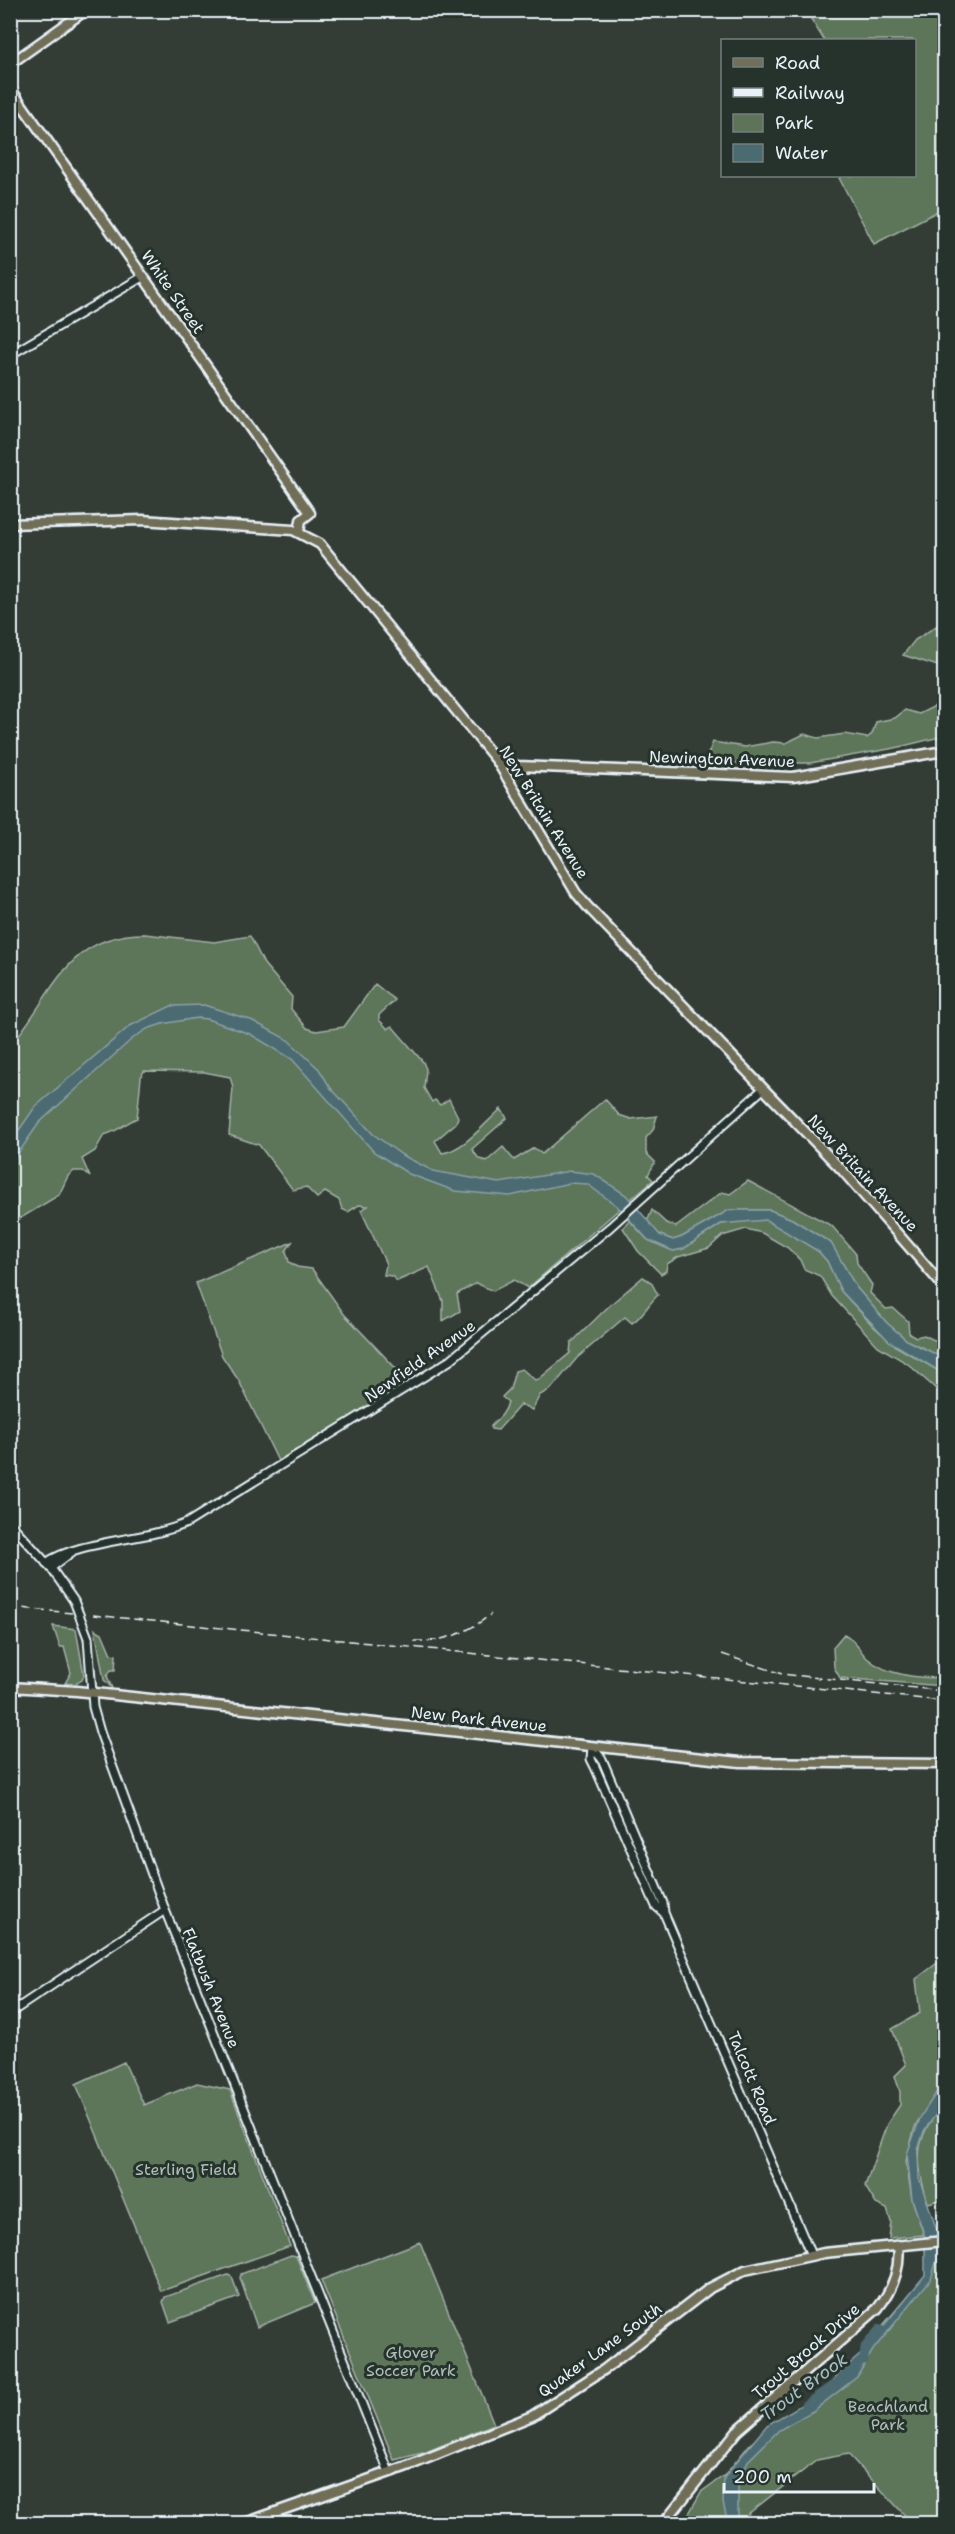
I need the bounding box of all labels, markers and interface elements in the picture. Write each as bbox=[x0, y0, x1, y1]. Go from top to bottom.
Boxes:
legend bbox=[721, 39, 916, 177]
text: Road bbox=[775, 51, 820, 75]
text: Railway bbox=[775, 81, 845, 105]
text: Park bbox=[775, 111, 814, 135]
text: Water bbox=[775, 141, 828, 165]
street label: White Street bbox=[137, 246, 209, 338]
street label: New Britain Avenue bbox=[494, 741, 594, 883]
street label: Newington Avenue bbox=[649, 746, 795, 772]
street label: New Britain Avenue bbox=[803, 1110, 923, 1236]
street label: Newfield Avenue bbox=[360, 1315, 480, 1407]
street label: New Park Avenue bbox=[410, 1701, 548, 1737]
street label: Flatbush Avenue bbox=[177, 1925, 245, 2051]
street label: Talcott Road bbox=[723, 2028, 781, 2128]
park label: Sterling Field bbox=[135, 2159, 237, 2180]
street label: Quaker Lane South bbox=[534, 2298, 666, 2402]
street label: Trout Brook Drive bbox=[748, 2299, 864, 2403]
park label: Glover Soccer Park bbox=[366, 2342, 456, 2381]
water label: Trout Brook bbox=[756, 2348, 852, 2426]
park label: Beachland Park bbox=[848, 2396, 928, 2435]
scale bar bbox=[724, 2456, 874, 2494]
text: 200 m bbox=[733, 2465, 792, 2489]

